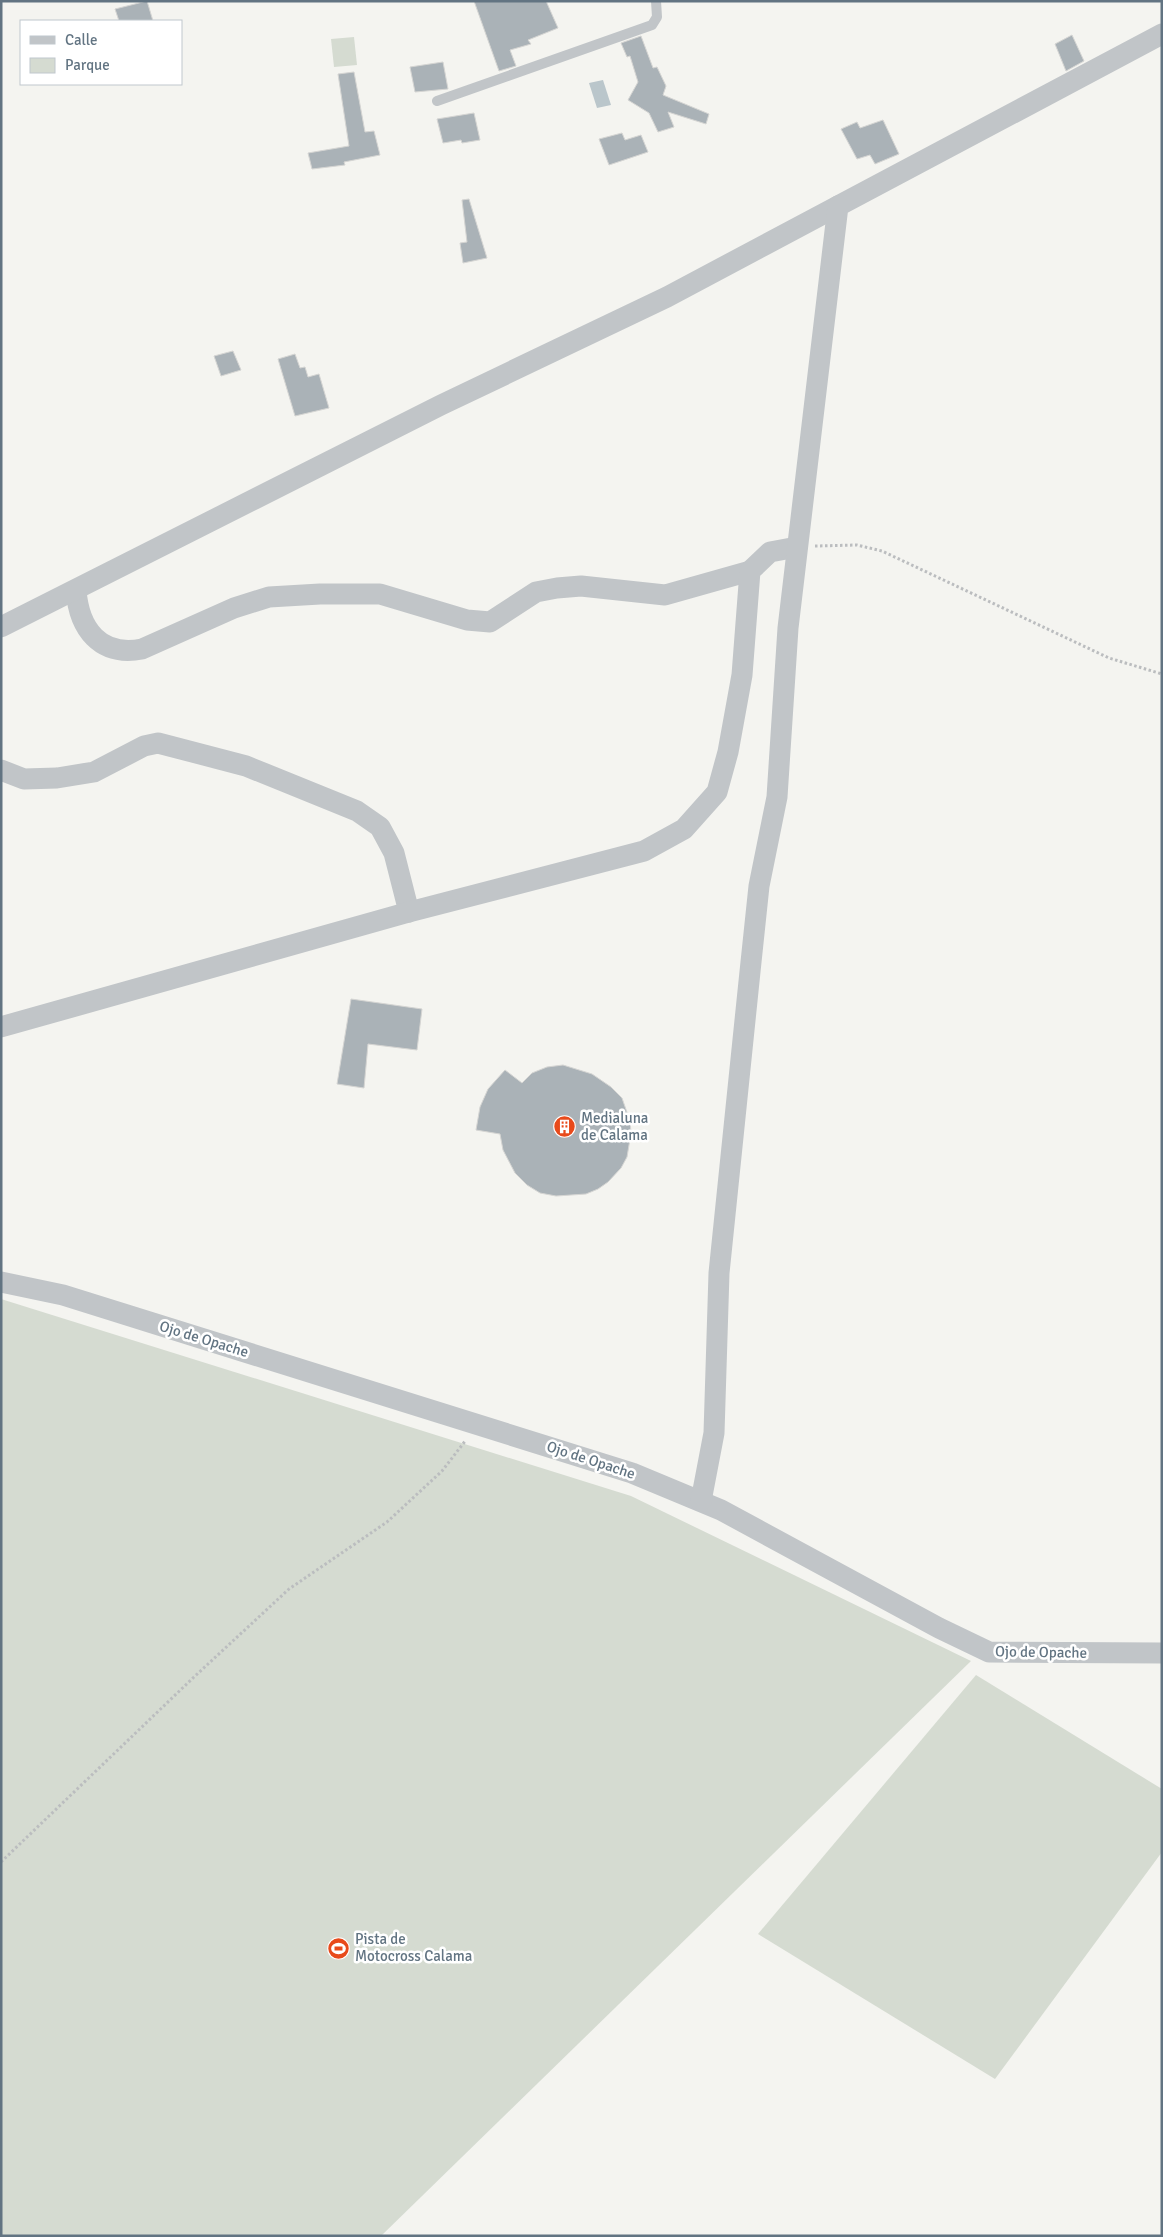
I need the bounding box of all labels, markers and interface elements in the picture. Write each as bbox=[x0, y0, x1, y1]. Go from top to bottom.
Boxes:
legend bbox=[20, 20, 182, 85]
text: Calle bbox=[65, 31, 98, 49]
text: Parque bbox=[65, 56, 110, 74]
place label: Medialuna de Calama bbox=[581, 1109, 648, 1144]
building icon: Medialuna de Calama bbox=[553, 1115, 577, 1139]
street label: Ojo de Opache bbox=[157, 1317, 251, 1361]
street label: Ojo de Opache bbox=[544, 1437, 638, 1483]
street label: Ojo de Opache bbox=[995, 1642, 1087, 1662]
place label: Pista de Motocross Calama bbox=[355, 1930, 472, 1965]
sports icon: Pista de Motocross Calama bbox=[327, 1936, 351, 1960]

